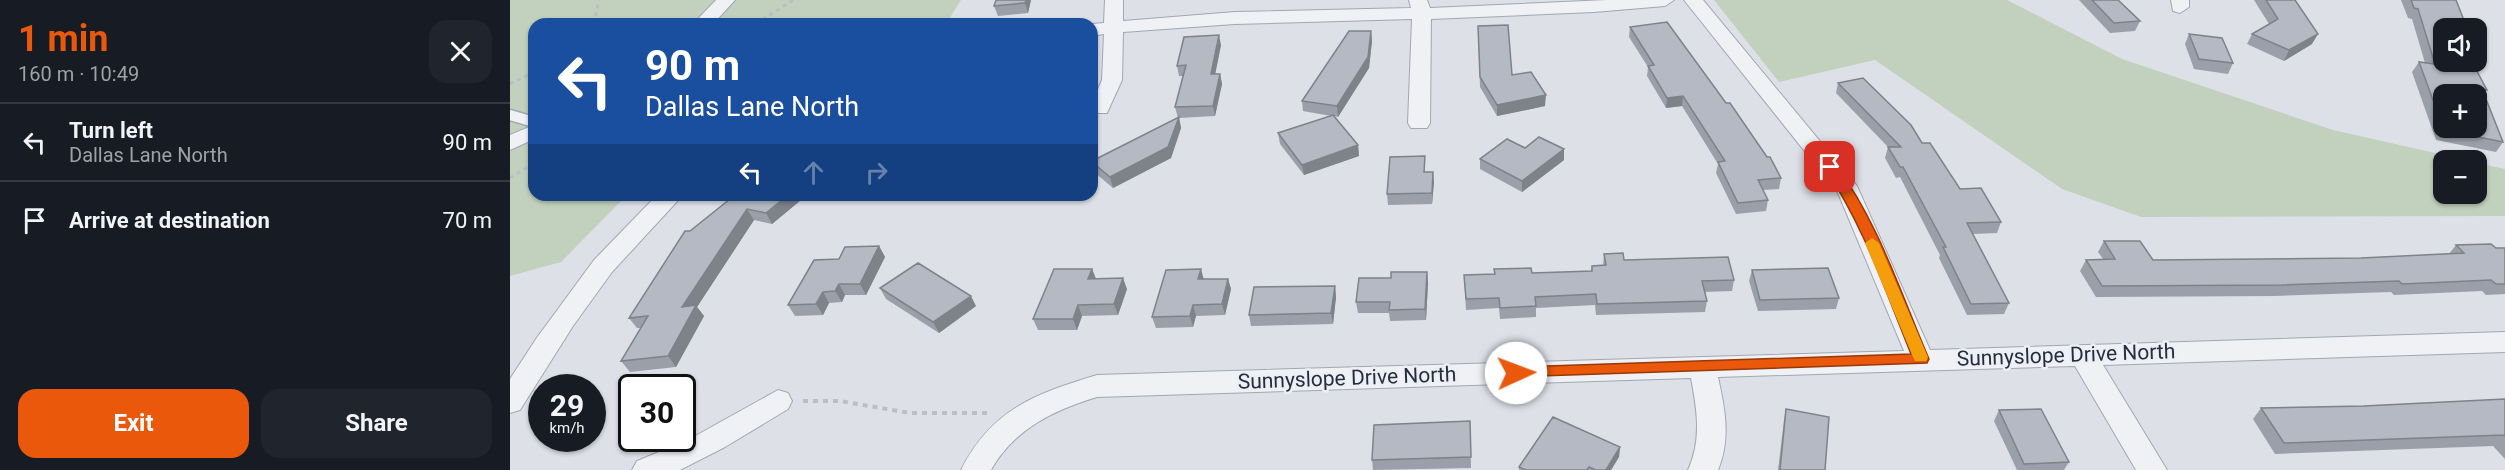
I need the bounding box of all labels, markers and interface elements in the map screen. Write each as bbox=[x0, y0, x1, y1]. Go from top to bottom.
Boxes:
text: 1 min bbox=[18, 18, 109, 60]
map controls bbox=[2433, 18, 2487, 204]
button: sound bbox=[2433, 18, 2487, 72]
button: close bbox=[429, 20, 492, 83]
text: 90 m bbox=[645, 41, 740, 90]
icon: left bbox=[546, 42, 624, 120]
text: 160 m · 10:49 bbox=[18, 62, 139, 86]
button: + bbox=[2433, 84, 2487, 138]
text: Dallas Lane North bbox=[645, 91, 859, 123]
text: Turn left bbox=[69, 118, 153, 143]
icon: left bbox=[18, 126, 51, 159]
text: 90 m bbox=[443, 130, 492, 155]
pin bbox=[1804, 141, 1855, 192]
text: Dallas Lane North bbox=[69, 143, 228, 167]
icon: arrive bbox=[1813, 150, 1846, 183]
button: − bbox=[2433, 150, 2487, 204]
icon: left bbox=[734, 156, 767, 189]
icon: ahead bbox=[797, 156, 830, 189]
icon: right bbox=[860, 156, 893, 189]
icon: arrive bbox=[18, 204, 51, 237]
text: Arrive at destination bbox=[69, 208, 270, 233]
text: 70 m bbox=[443, 208, 492, 233]
street label: Sunnyslope Drive North bbox=[1956, 339, 2176, 371]
position arrow bbox=[1484, 341, 1548, 405]
street label: Sunnyslope Drive North bbox=[1237, 362, 1457, 394]
speed limit sign: 30 bbox=[618, 374, 696, 452]
text: 29 bbox=[550, 388, 584, 423]
button: Exit bbox=[18, 389, 249, 458]
button: Share bbox=[261, 389, 492, 458]
text: km/h bbox=[549, 419, 585, 437]

